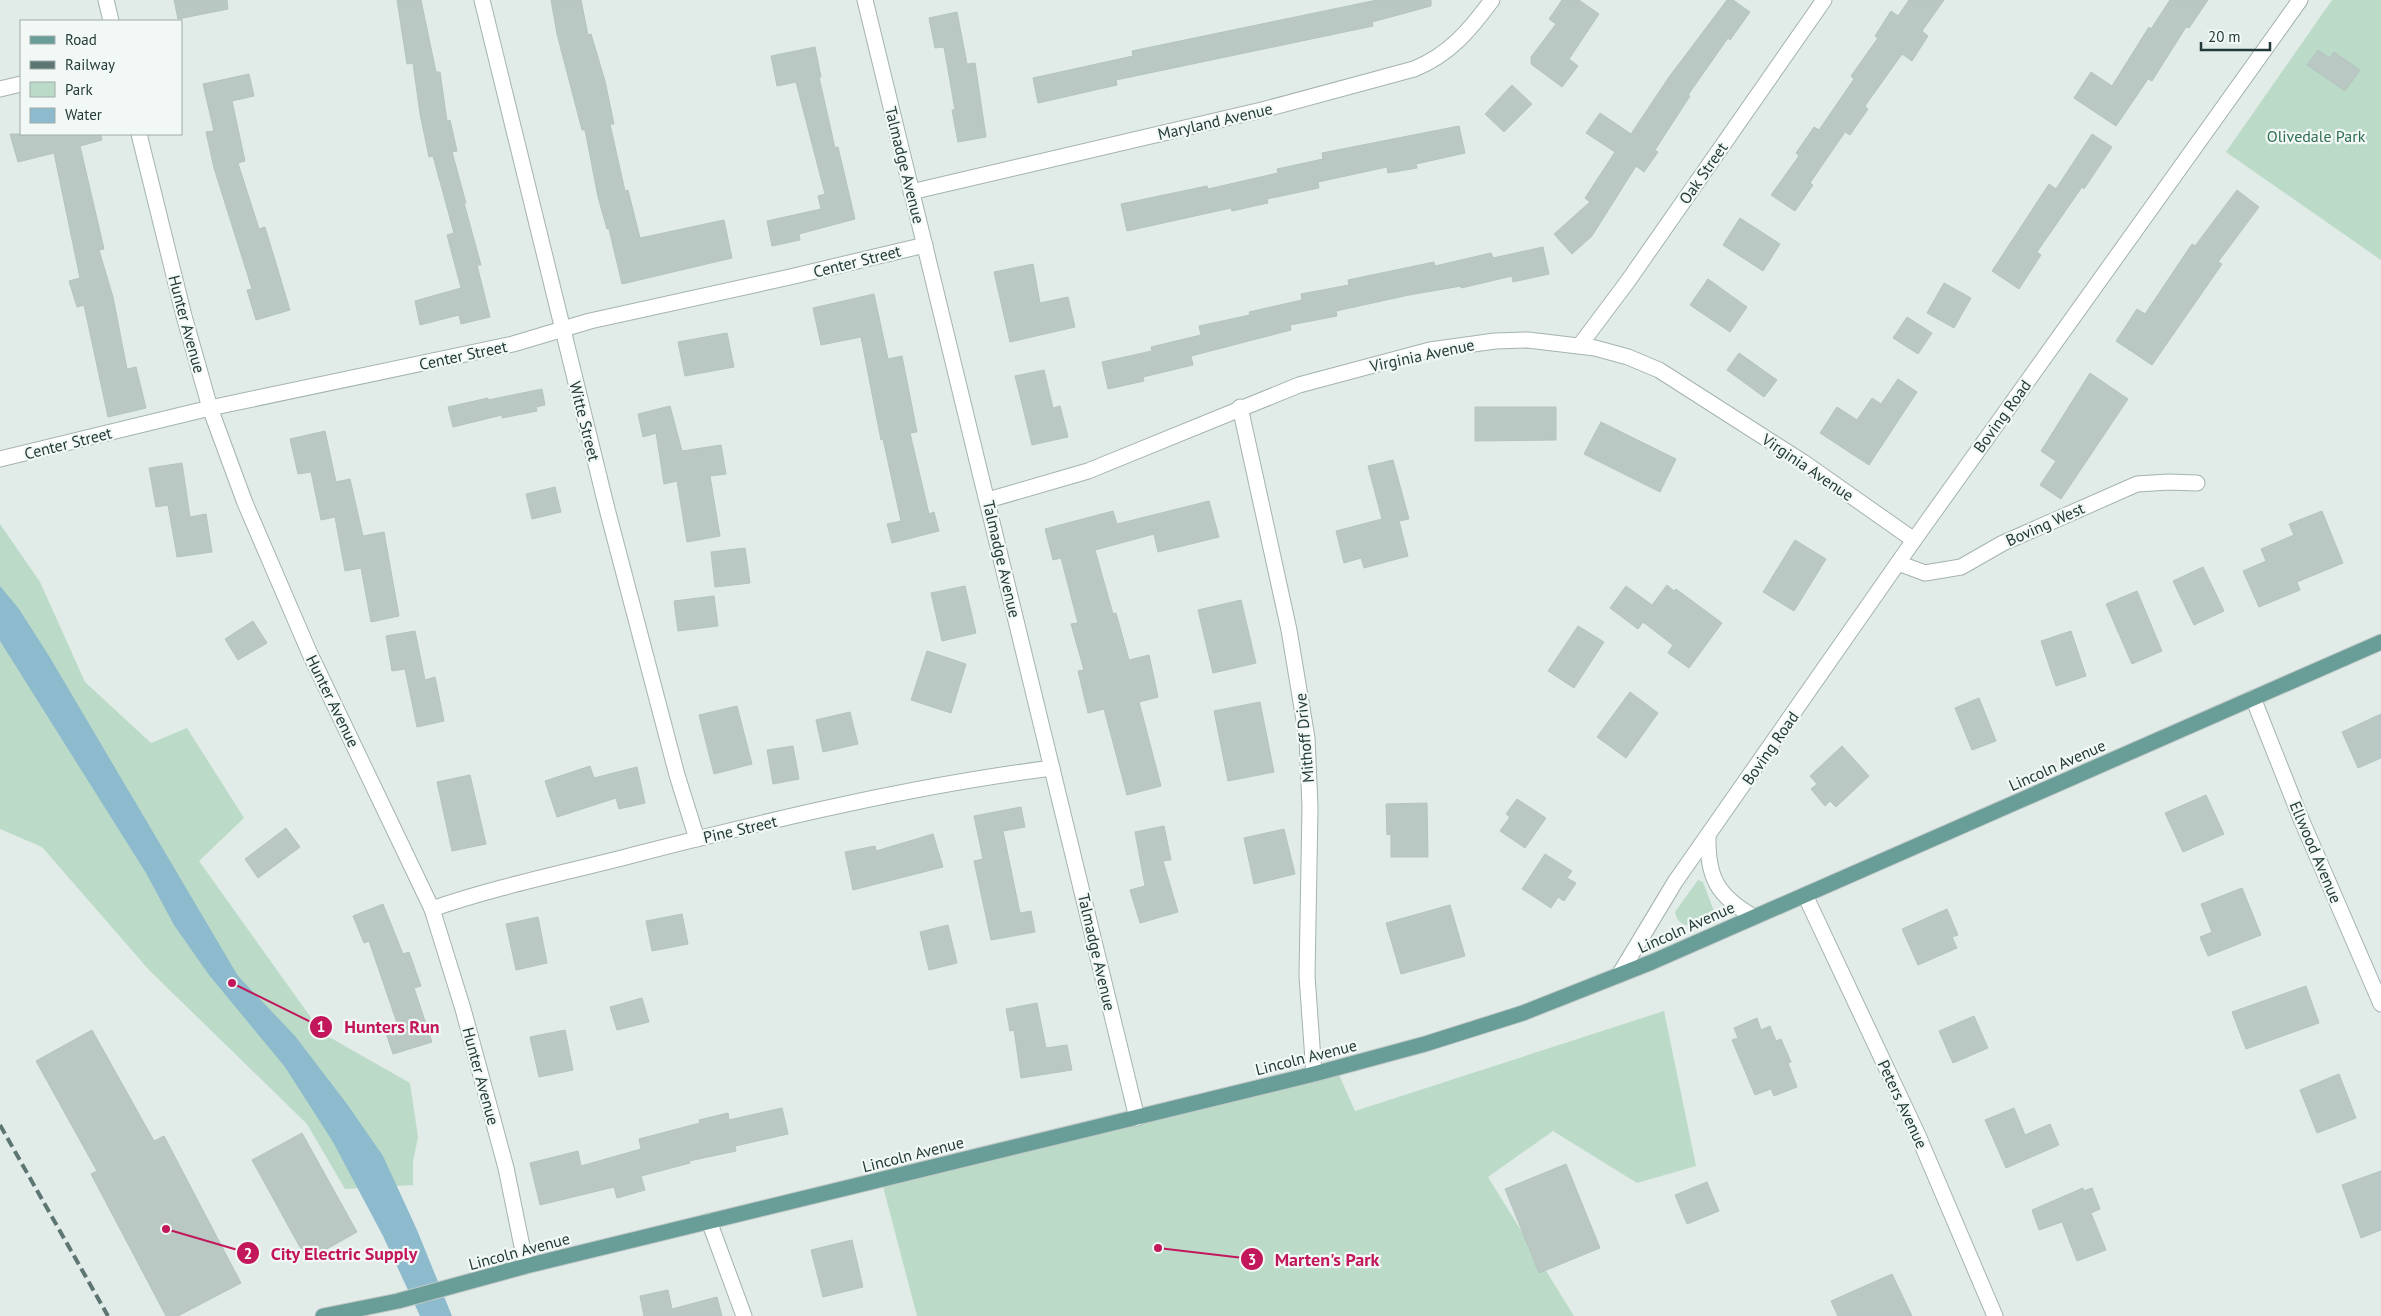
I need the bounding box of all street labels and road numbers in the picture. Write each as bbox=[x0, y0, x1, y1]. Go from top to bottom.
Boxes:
street label: Maryland Avenue bbox=[1156, 98, 1274, 144]
street label: Talmadge Avenue bbox=[881, 104, 929, 226]
street label: Oak Street bbox=[1674, 138, 1732, 208]
street label: Center Street bbox=[811, 240, 903, 282]
street label: Hunter Avenue bbox=[164, 273, 210, 375]
street label: Virginia Avenue bbox=[1367, 334, 1476, 376]
street label: Center Street bbox=[417, 336, 509, 374]
street label: Boving Road bbox=[1969, 376, 2035, 456]
street label: Witte Street bbox=[565, 379, 605, 463]
street label: Center Street bbox=[22, 422, 114, 464]
street label: Virginia Avenue bbox=[1757, 428, 1858, 505]
street label: Talmadge Avenue bbox=[979, 498, 1025, 620]
street label: Boving West bbox=[2003, 498, 2088, 550]
street label: Hunter Avenue bbox=[302, 651, 364, 751]
street label: Mithoff Drive bbox=[1290, 692, 1318, 784]
street label: Boving Road bbox=[1737, 707, 1803, 789]
street label: Lincoln Avenue bbox=[2005, 735, 2109, 795]
street label: Ellwood Avenue bbox=[2286, 798, 2346, 906]
street label: Pine Street bbox=[701, 811, 779, 847]
street label: Talmadge Avenue bbox=[1074, 891, 1120, 1013]
street label: Lincoln Avenue bbox=[1634, 897, 1738, 957]
street label: Hunter Avenue bbox=[458, 1025, 504, 1127]
street label: Lincoln Avenue bbox=[1253, 1035, 1359, 1079]
street label: Peters Avenue bbox=[1874, 1056, 1932, 1152]
street label: Lincoln Avenue bbox=[860, 1132, 966, 1176]
street label: Lincoln Avenue bbox=[466, 1228, 572, 1274]

